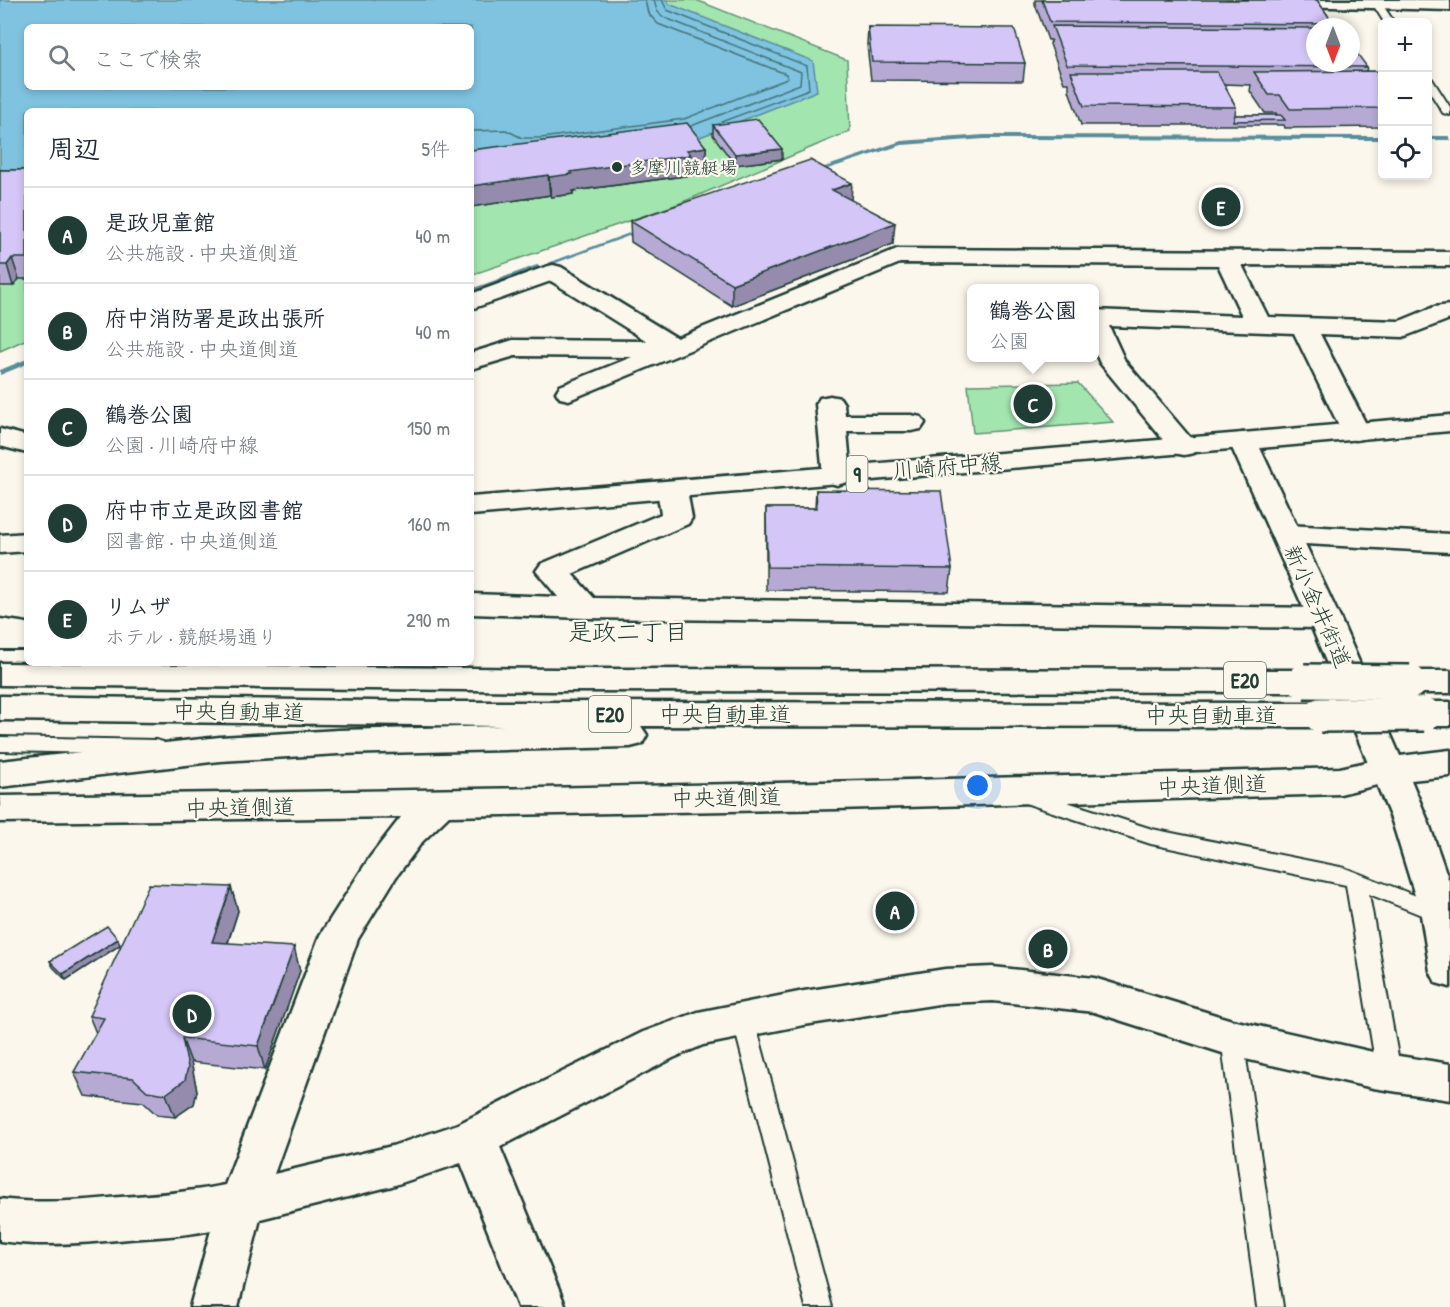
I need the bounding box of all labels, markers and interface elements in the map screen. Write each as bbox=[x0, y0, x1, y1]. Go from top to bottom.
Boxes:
north arrow bbox=[1306, 18, 1360, 72]
map controls bbox=[1378, 18, 1432, 180]
button: + bbox=[1378, 18, 1432, 72]
search box bbox=[24, 24, 474, 90]
icon: search bbox=[45, 41, 78, 74]
text: ここで検索 bbox=[93, 44, 203, 74]
button: − bbox=[1378, 72, 1432, 126]
button: locate bbox=[1378, 126, 1432, 180]
text: 周辺 bbox=[48, 131, 100, 166]
text: 5件 bbox=[422, 135, 450, 162]
place label: 多摩川競艇場 bbox=[629, 155, 737, 180]
marker: 多摩川競艇場 bbox=[610, 160, 624, 174]
pin: E bbox=[1202, 184, 1240, 230]
text: 是政児童館 bbox=[105, 207, 215, 237]
text: A bbox=[63, 222, 72, 249]
text: 40 m bbox=[415, 222, 450, 249]
text: 公共施設 · 中央道側道 bbox=[105, 239, 298, 266]
popup bbox=[967, 284, 1099, 362]
text: 鶴巻公園 bbox=[989, 295, 1077, 325]
text: 府中消防署是政出張所 bbox=[105, 303, 325, 333]
text: B bbox=[62, 318, 73, 345]
text: 40 m bbox=[415, 318, 450, 345]
text: 公園 bbox=[989, 327, 1029, 354]
text: 公共施設 · 中央道側道 bbox=[105, 335, 298, 362]
pin: C bbox=[1014, 382, 1052, 426]
text: 鶴巻公園 bbox=[105, 399, 193, 429]
text: C bbox=[62, 414, 73, 441]
text: 150 m bbox=[407, 414, 450, 441]
text: 公園 · 川崎府中線 bbox=[105, 431, 258, 458]
street label: 川崎府中線 bbox=[891, 446, 1003, 486]
road number: 9 bbox=[846, 456, 868, 492]
text: 府中市立是政図書館 bbox=[105, 495, 303, 525]
text: D bbox=[63, 510, 72, 537]
text: 160 m bbox=[408, 510, 450, 537]
text: 図書館 · 中央道側道 bbox=[105, 527, 278, 554]
street label: 新小金井街道 bbox=[1277, 540, 1359, 672]
text: リムザ bbox=[105, 591, 171, 621]
text: E bbox=[63, 606, 72, 633]
text: 290 m bbox=[406, 606, 450, 633]
district label: 是政二丁目 bbox=[568, 615, 688, 647]
text: ホテル · 競艇場通り bbox=[105, 623, 277, 650]
road number: E20 bbox=[1224, 662, 1266, 698]
street label: 中央自動車道 bbox=[173, 695, 305, 727]
road number: E20 bbox=[589, 696, 631, 732]
street label: 中央自動車道 bbox=[659, 699, 791, 729]
street label: 中央自動車道 bbox=[1145, 700, 1277, 730]
street label: 中央道側道 bbox=[1157, 768, 1267, 802]
your location bbox=[963, 771, 992, 800]
street label: 中央道側道 bbox=[671, 781, 781, 813]
street label: 中央道側道 bbox=[185, 791, 295, 823]
pin: A bbox=[876, 888, 914, 934]
pin: B bbox=[1028, 926, 1068, 972]
pin: D bbox=[172, 992, 212, 1036]

